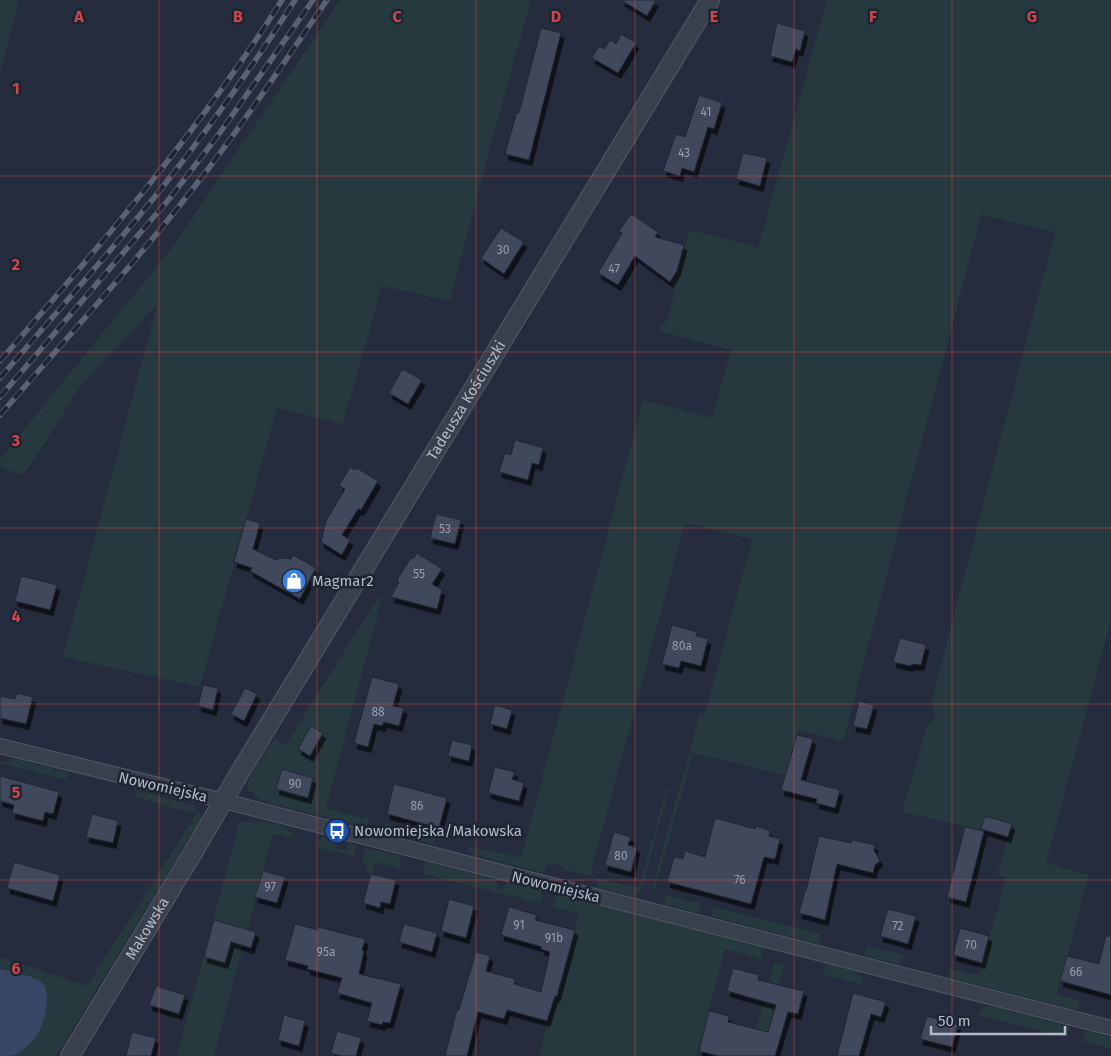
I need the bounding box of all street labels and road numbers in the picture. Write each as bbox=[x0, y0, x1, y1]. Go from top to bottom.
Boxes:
street label: Tadeusza Kościuszki bbox=[423, 337, 509, 463]
street label: Nowomiejska bbox=[117, 768, 209, 806]
street label: Nowomiejska bbox=[510, 867, 602, 907]
street label: Makowska bbox=[121, 894, 173, 963]

